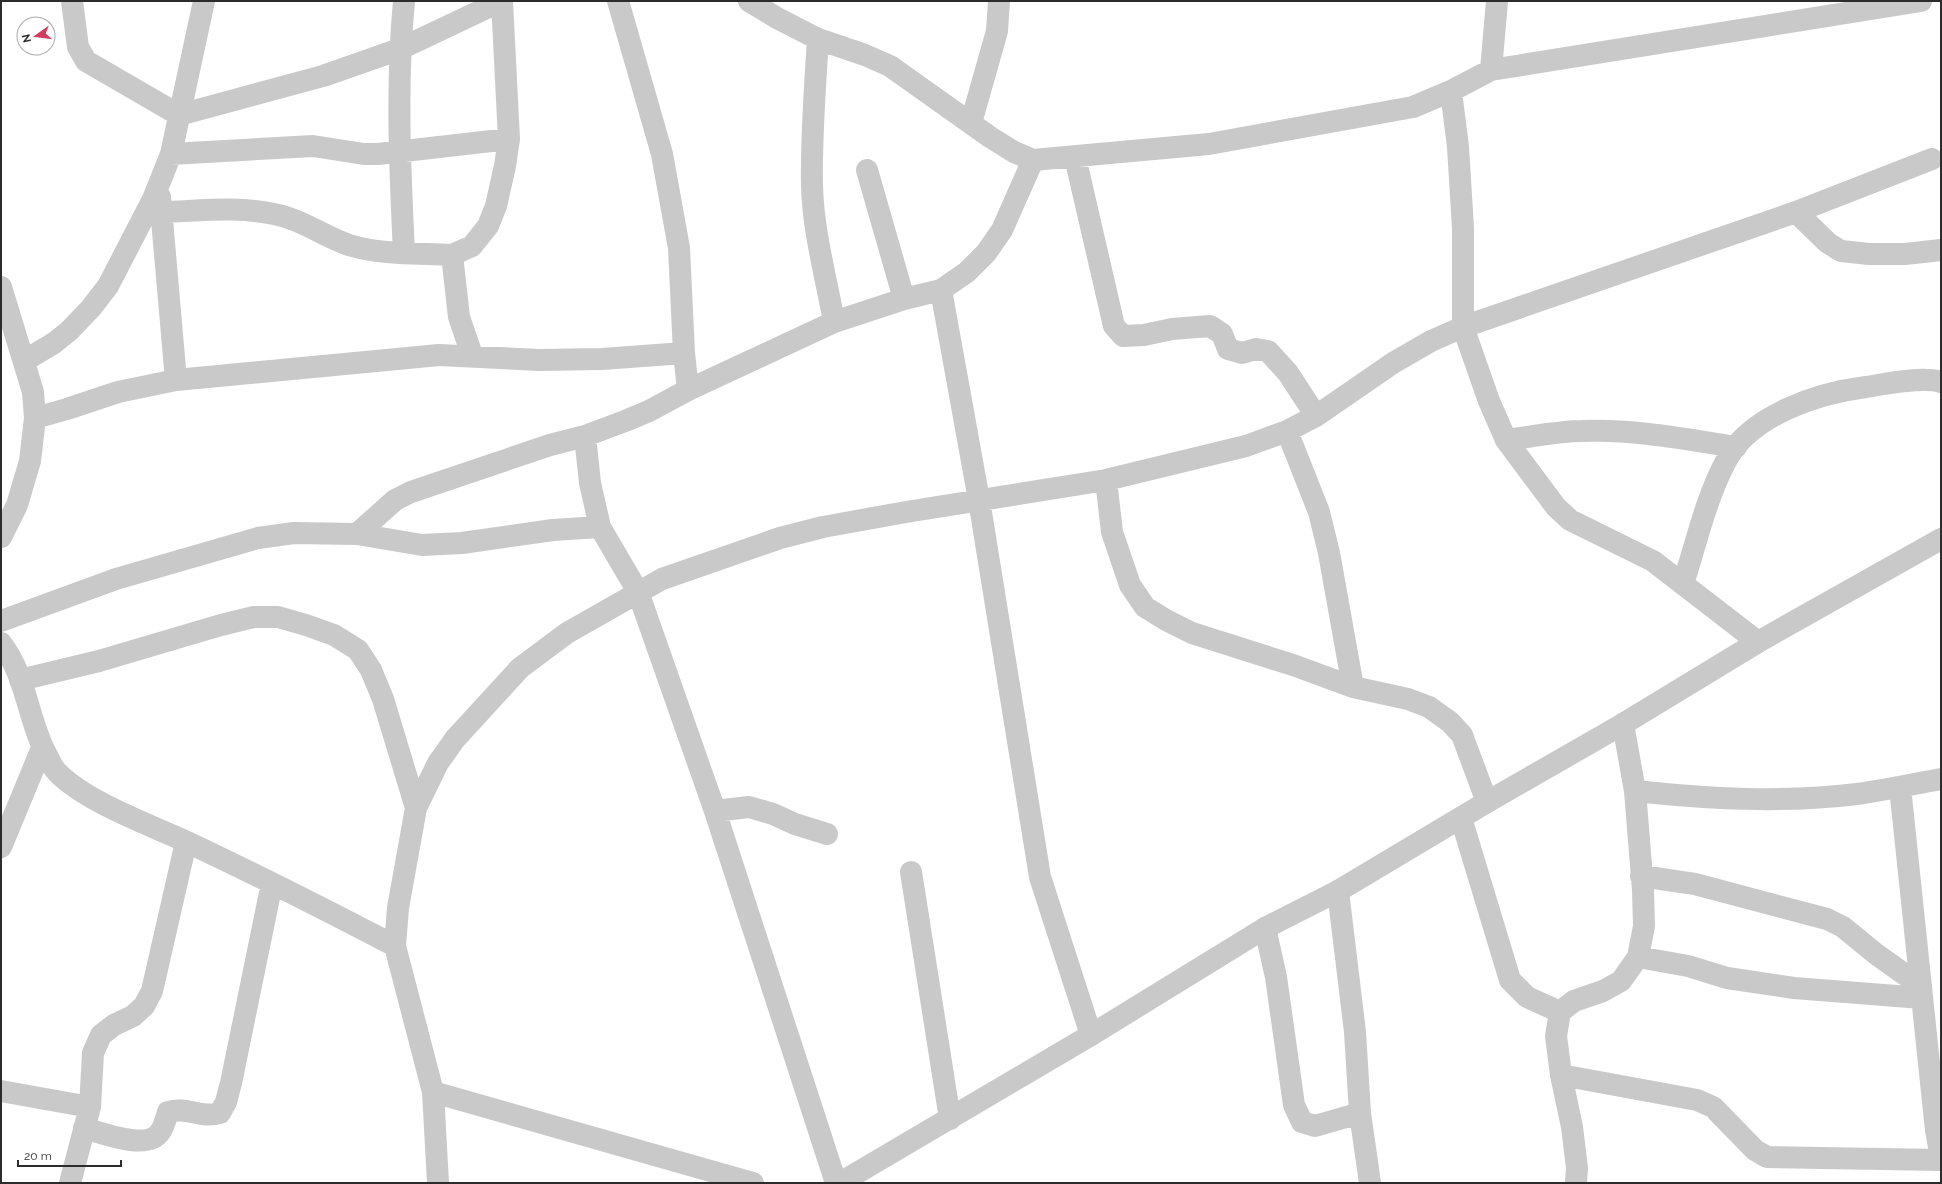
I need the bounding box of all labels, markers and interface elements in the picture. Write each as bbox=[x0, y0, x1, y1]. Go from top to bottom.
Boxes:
north arrow bbox=[16, 16, 56, 56]
text: N bbox=[19, 33, 34, 44]
scale bar bbox=[18, 1142, 121, 1168]
text: 20 m bbox=[24, 1149, 52, 1163]

